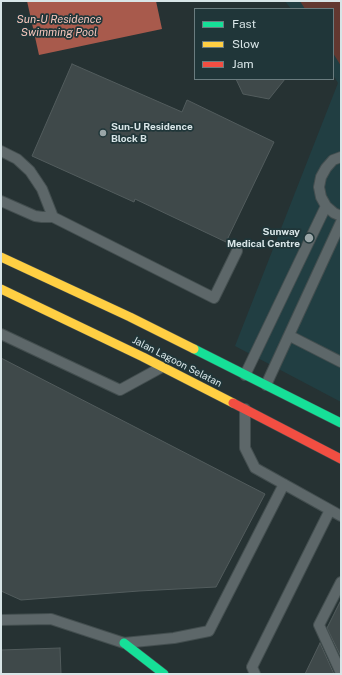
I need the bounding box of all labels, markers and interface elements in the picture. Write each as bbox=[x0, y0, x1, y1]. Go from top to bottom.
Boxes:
legend bbox=[194, 8, 334, 80]
water label: Sun-U Residence Swimming Pool bbox=[17, 13, 101, 39]
text: Fast bbox=[232, 17, 256, 31]
text: Slow bbox=[232, 37, 259, 51]
text: Jam bbox=[232, 57, 254, 71]
place label: Sun-U Residence Block B bbox=[111, 121, 193, 144]
marker: Sun-U Residence Block B bbox=[98, 128, 108, 138]
place label: Sunway Medical Centre bbox=[227, 226, 300, 250]
marker: Sunway Medical Centre bbox=[303, 232, 315, 244]
street label: Jalan Lagoon Selatan bbox=[130, 334, 224, 390]

